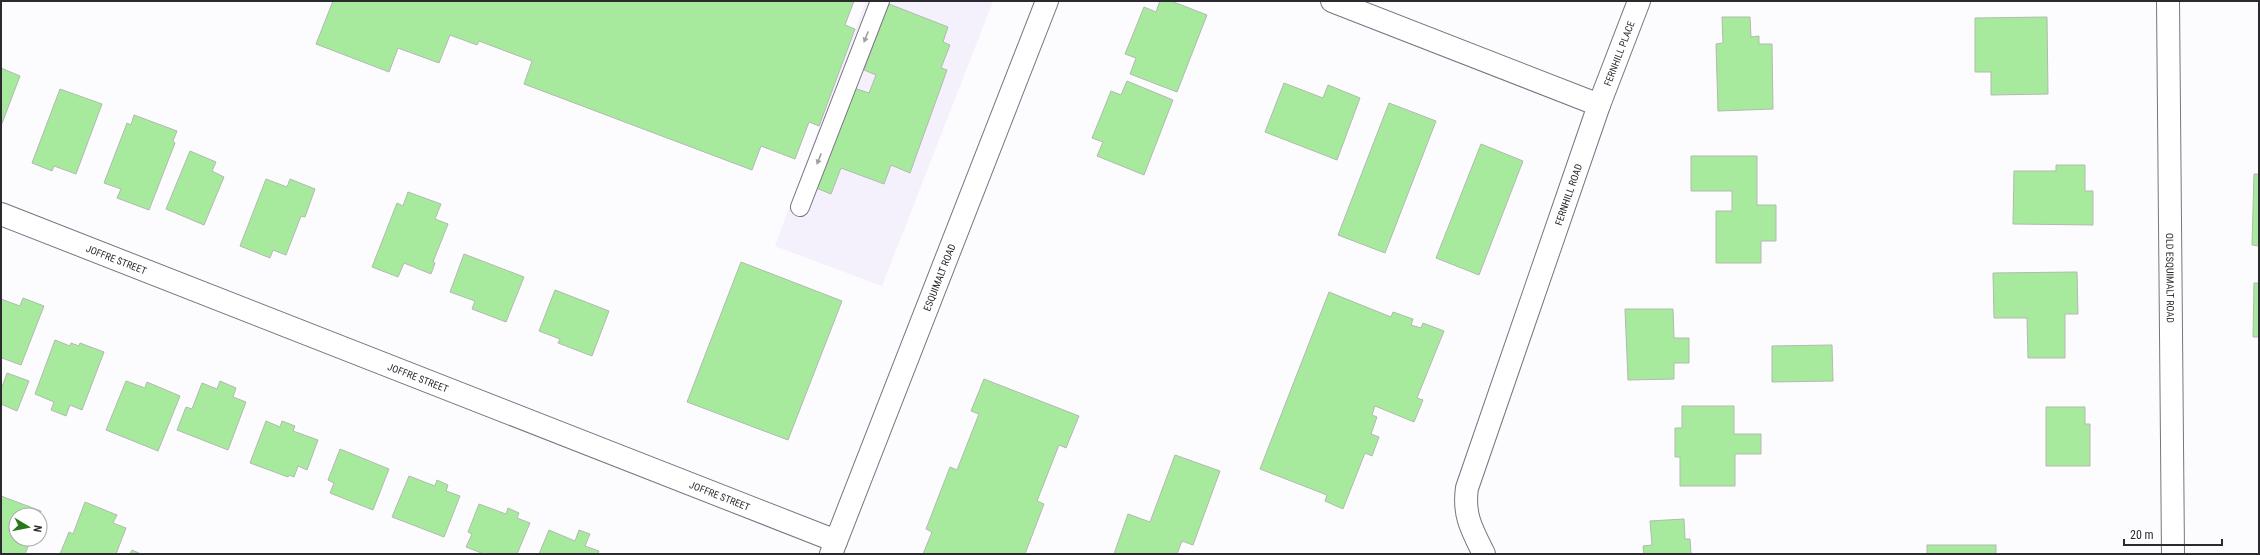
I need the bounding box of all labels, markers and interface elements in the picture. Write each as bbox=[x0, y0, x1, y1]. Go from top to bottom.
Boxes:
street label: FERNHILL PLACE bbox=[1602, 20, 1637, 88]
one-way arrow bbox=[862, 32, 868, 44]
one-way arrow bbox=[816, 153, 822, 164]
street label: FERNHILL ROAD bbox=[1553, 162, 1584, 227]
street label: OLD ESQUIMALT ROAD bbox=[2164, 233, 2176, 323]
street label: ESQUIMALT ROAD bbox=[921, 242, 958, 313]
street label: JOFFRE STREET bbox=[84, 243, 148, 276]
street label: JOFFRE STREET bbox=[386, 361, 450, 395]
street label: JOFFRE STREET bbox=[688, 479, 751, 513]
north arrow bbox=[8, 507, 48, 547]
scale bar bbox=[2124, 521, 2222, 547]
text: N bbox=[30, 524, 44, 533]
text: 20 m bbox=[2130, 528, 2154, 542]

